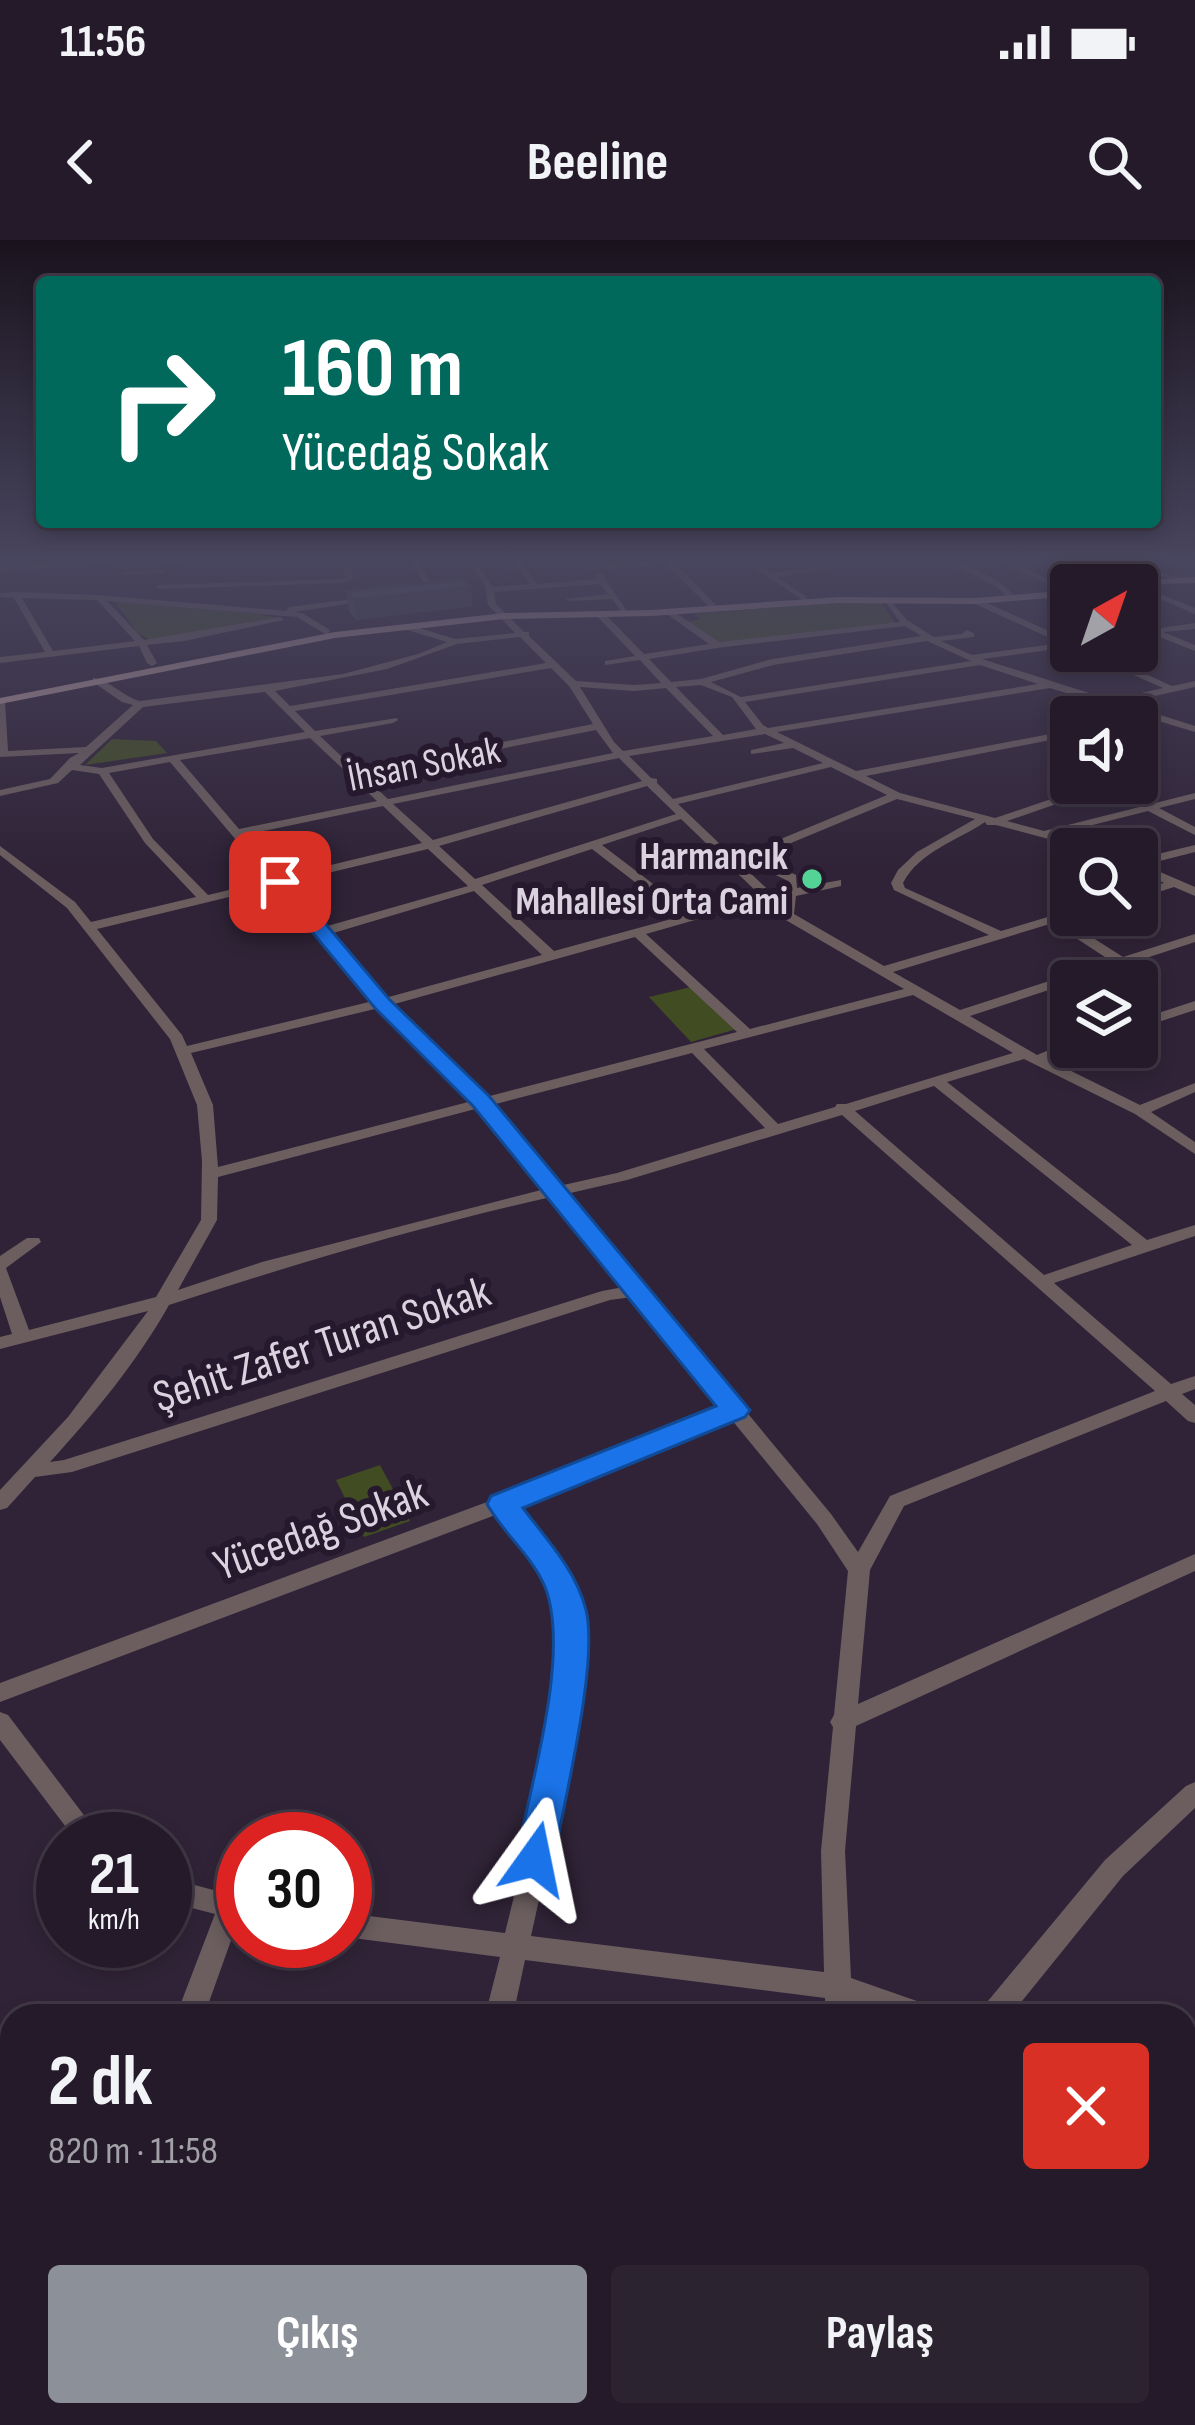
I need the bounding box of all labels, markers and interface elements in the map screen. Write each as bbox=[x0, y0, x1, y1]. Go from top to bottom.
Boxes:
text: 11:56 bbox=[60, 15, 146, 70]
icon: back bbox=[48, 129, 114, 195]
icon: search bbox=[1081, 129, 1147, 195]
text: Beeline bbox=[527, 130, 668, 195]
text: 160 m bbox=[282, 319, 463, 420]
icon: right bbox=[84, 324, 240, 480]
text: Yücedağ Sokak bbox=[282, 421, 549, 486]
north arrow bbox=[1050, 564, 1158, 672]
map controls bbox=[1050, 564, 1158, 1068]
button: sound bbox=[1050, 696, 1158, 804]
street label: İhsan Sokak bbox=[344, 727, 504, 803]
button: search bbox=[1050, 828, 1158, 936]
pin bbox=[229, 831, 331, 933]
place label: Harmancık Mahallesi Orta Cami bbox=[515, 834, 789, 926]
icon: arrive bbox=[247, 849, 313, 915]
marker: Harmancık Mahallesi Orta Cami bbox=[799, 866, 825, 892]
button: layers bbox=[1050, 960, 1158, 1068]
street label: Şehit Zafer Turan Sokak bbox=[147, 1265, 497, 1425]
street label: Yücedağ Sokak bbox=[207, 1466, 435, 1594]
position arrow bbox=[472, 1796, 598, 1922]
speed limit sign: 30 bbox=[216, 1812, 372, 1968]
text: 21 bbox=[89, 1839, 139, 1911]
text: km/h bbox=[88, 1902, 140, 1938]
text: 2 dk bbox=[48, 2039, 153, 2126]
button: close bbox=[1023, 2043, 1149, 2169]
text: 820 m · 11:58 bbox=[48, 2128, 218, 2175]
button: Çıkış bbox=[48, 2265, 587, 2403]
button: Paylaş bbox=[611, 2265, 1149, 2403]

